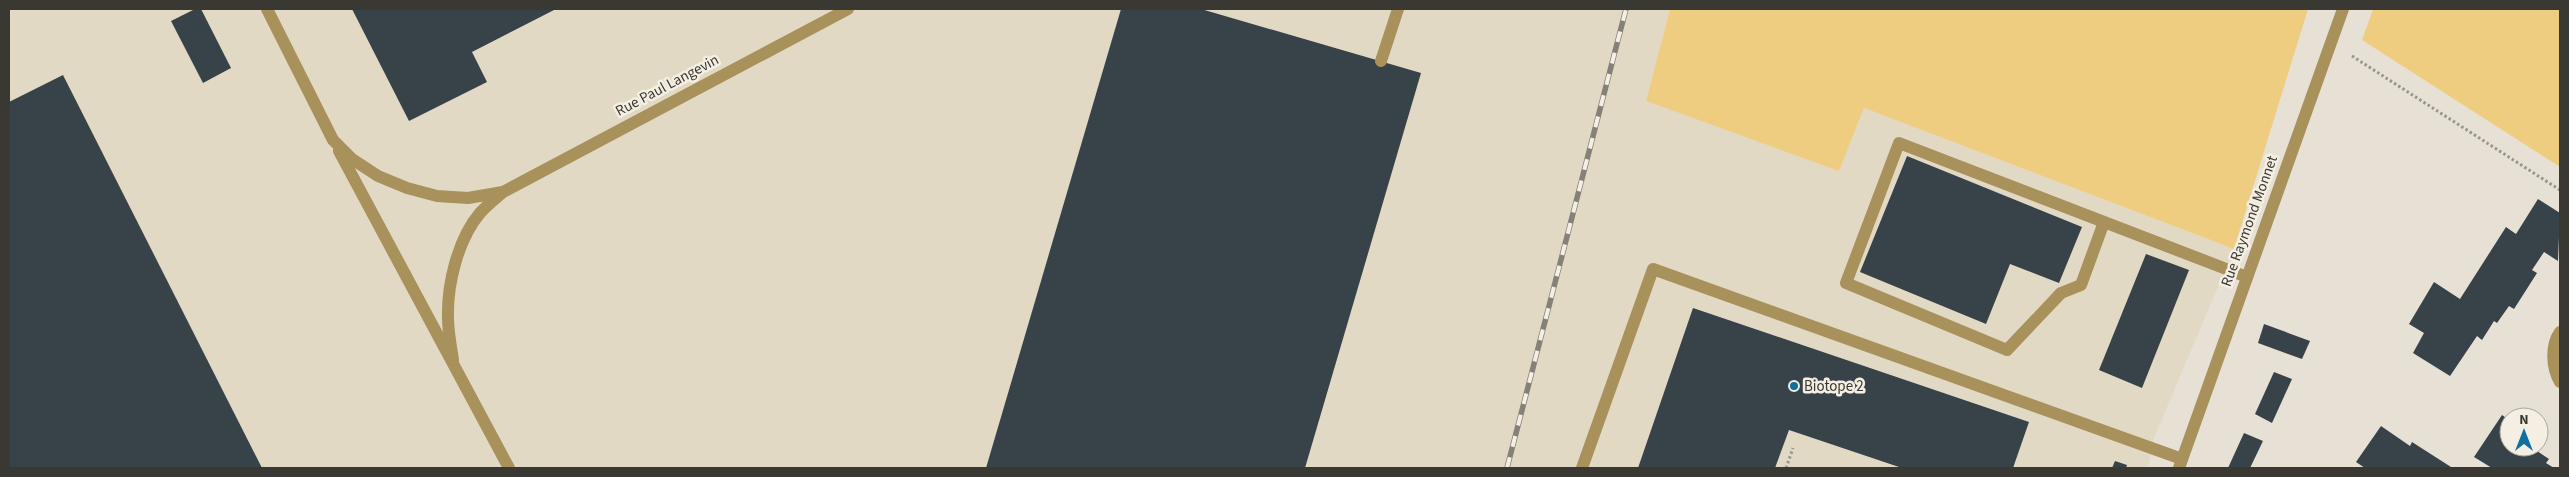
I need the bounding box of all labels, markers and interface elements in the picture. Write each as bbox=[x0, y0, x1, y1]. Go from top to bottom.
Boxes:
street label: Rue Paul Langevin bbox=[612, 49, 723, 122]
street label: Rue Raymond Monnet bbox=[2216, 153, 2283, 290]
place label: Biotope 2 bbox=[1804, 376, 1864, 397]
marker: Biotope 2 bbox=[1788, 380, 1800, 392]
north arrow bbox=[2499, 407, 2549, 457]
text: N bbox=[2519, 410, 2529, 430]

